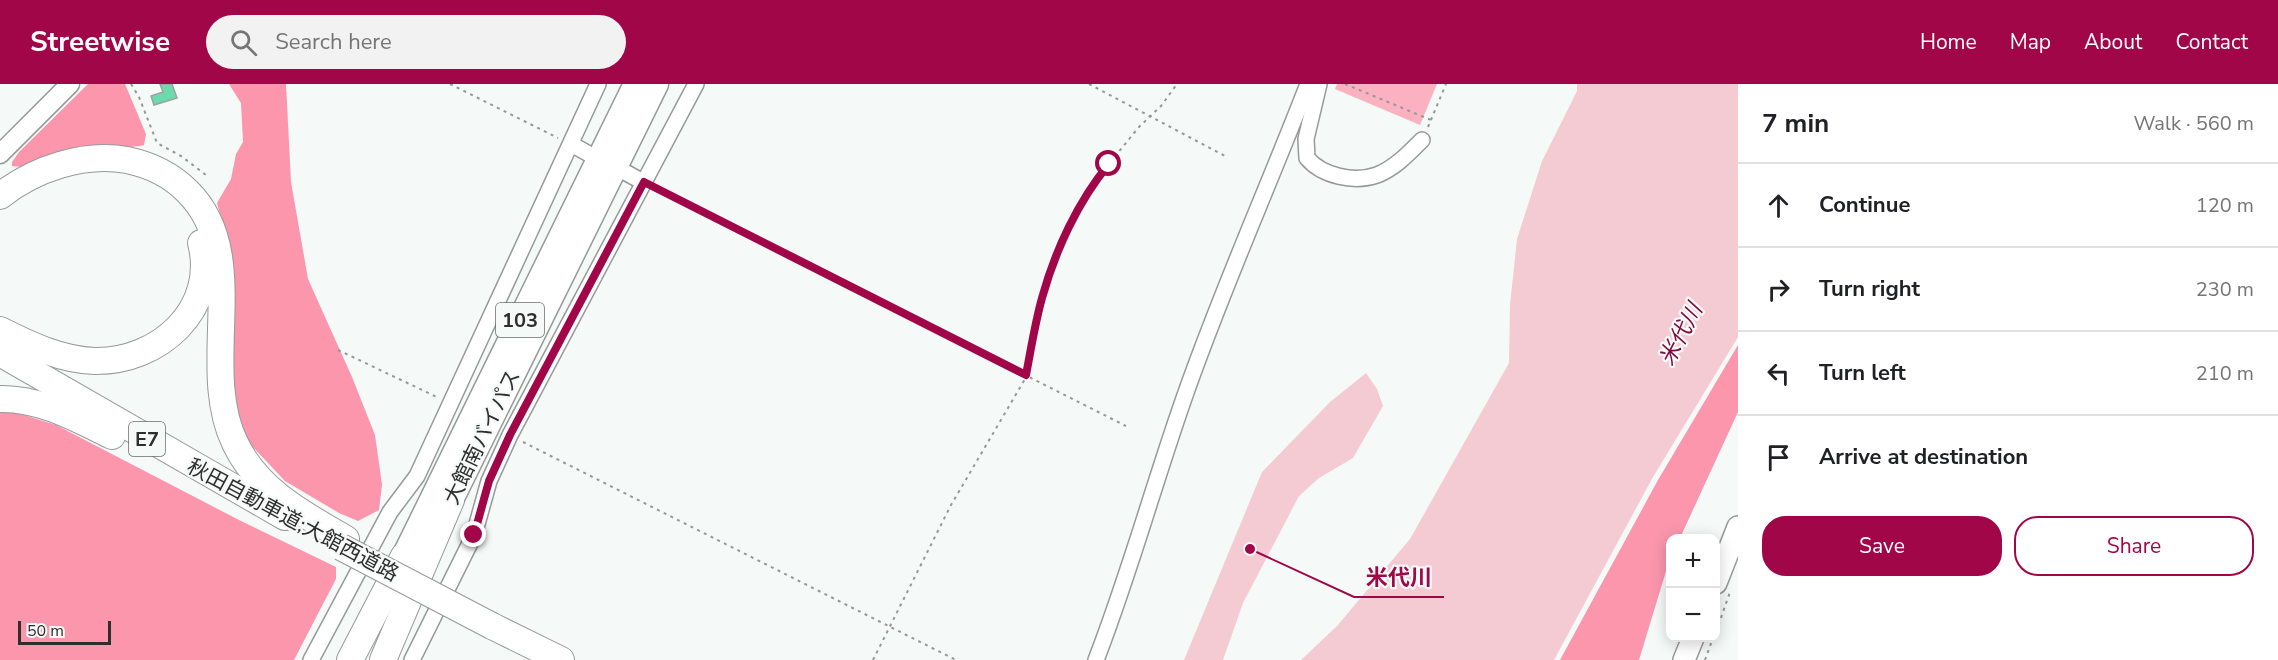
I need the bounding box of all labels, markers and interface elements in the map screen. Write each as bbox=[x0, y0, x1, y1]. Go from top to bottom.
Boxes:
search box bbox=[206, 15, 626, 69]
text: Streetwise bbox=[30, 23, 170, 61]
icon: search bbox=[227, 26, 260, 59]
text: Search here bbox=[275, 27, 392, 57]
text: Home bbox=[1920, 28, 1977, 56]
text: Map bbox=[2010, 28, 2051, 56]
text: About bbox=[2084, 28, 2142, 56]
text: Contact bbox=[2175, 28, 2248, 56]
text: 7 min bbox=[1762, 106, 1829, 141]
text: Walk · 560 m bbox=[2134, 110, 2254, 137]
route start bbox=[1095, 150, 1121, 176]
icon: ahead bbox=[1762, 189, 1795, 222]
text: Continue bbox=[1819, 190, 1910, 220]
text: 120 m bbox=[2196, 192, 2254, 219]
icon: right bbox=[1762, 273, 1795, 306]
text: Turn right bbox=[1819, 274, 1920, 304]
text: 230 m bbox=[2196, 276, 2254, 303]
water label: 米代川 bbox=[1652, 297, 1711, 371]
road number: 103 bbox=[496, 303, 544, 337]
icon: left bbox=[1762, 357, 1795, 390]
text: Turn left bbox=[1819, 358, 1906, 388]
text: 210 m bbox=[2196, 360, 2254, 387]
street label: 大館南バイパス bbox=[437, 365, 527, 509]
road number: E7 bbox=[129, 422, 165, 456]
icon: arrive bbox=[1762, 441, 1795, 474]
text: Arrive at destination bbox=[1819, 442, 2028, 472]
street label: 秋田自動車道;大館西道路 bbox=[182, 452, 404, 588]
button: Save bbox=[1762, 516, 2002, 576]
button: Share bbox=[2014, 516, 2254, 576]
route end bbox=[460, 521, 486, 547]
map controls bbox=[1666, 534, 1720, 642]
button: + bbox=[1666, 534, 1720, 588]
callout: 米代川 bbox=[1354, 557, 1444, 597]
text: 米代川 bbox=[1366, 563, 1432, 593]
button: − bbox=[1666, 588, 1720, 642]
scale bar bbox=[18, 618, 111, 646]
text: 50 m bbox=[27, 620, 64, 642]

